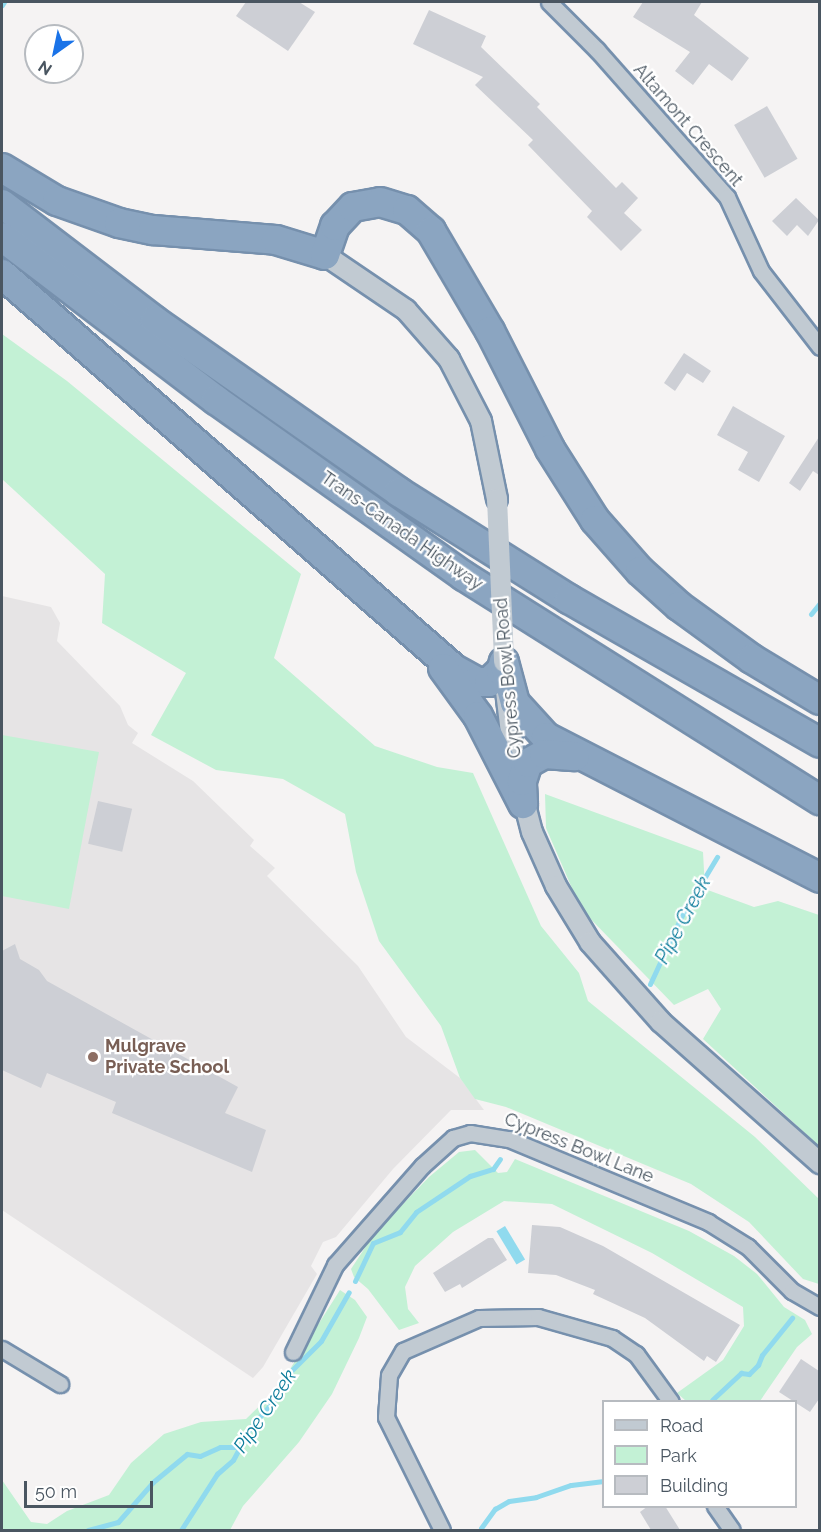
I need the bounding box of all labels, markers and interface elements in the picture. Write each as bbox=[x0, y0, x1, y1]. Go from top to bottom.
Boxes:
north arrow bbox=[24, 24, 84, 84]
text: N bbox=[35, 57, 55, 79]
street label: Altamont Crescent bbox=[629, 59, 747, 191]
street label: Trans-Canada Highway bbox=[317, 467, 487, 595]
street label: Cypress Bowl Road bbox=[490, 597, 526, 759]
water label: Pipe Creek bbox=[650, 872, 716, 968]
place label: Mulgrave Private School bbox=[105, 1036, 229, 1078]
marker: Mulgrave Private School bbox=[86, 1050, 100, 1064]
street label: Cypress Bowl Lane bbox=[501, 1108, 657, 1188]
water label: Pipe Creek bbox=[228, 1365, 302, 1457]
legend bbox=[602, 1400, 797, 1508]
text: Road bbox=[660, 1415, 703, 1436]
text: Park bbox=[660, 1445, 697, 1466]
scale bar bbox=[27, 1469, 156, 1507]
text: Building bbox=[660, 1475, 728, 1496]
text: 50 m bbox=[35, 1481, 77, 1502]

